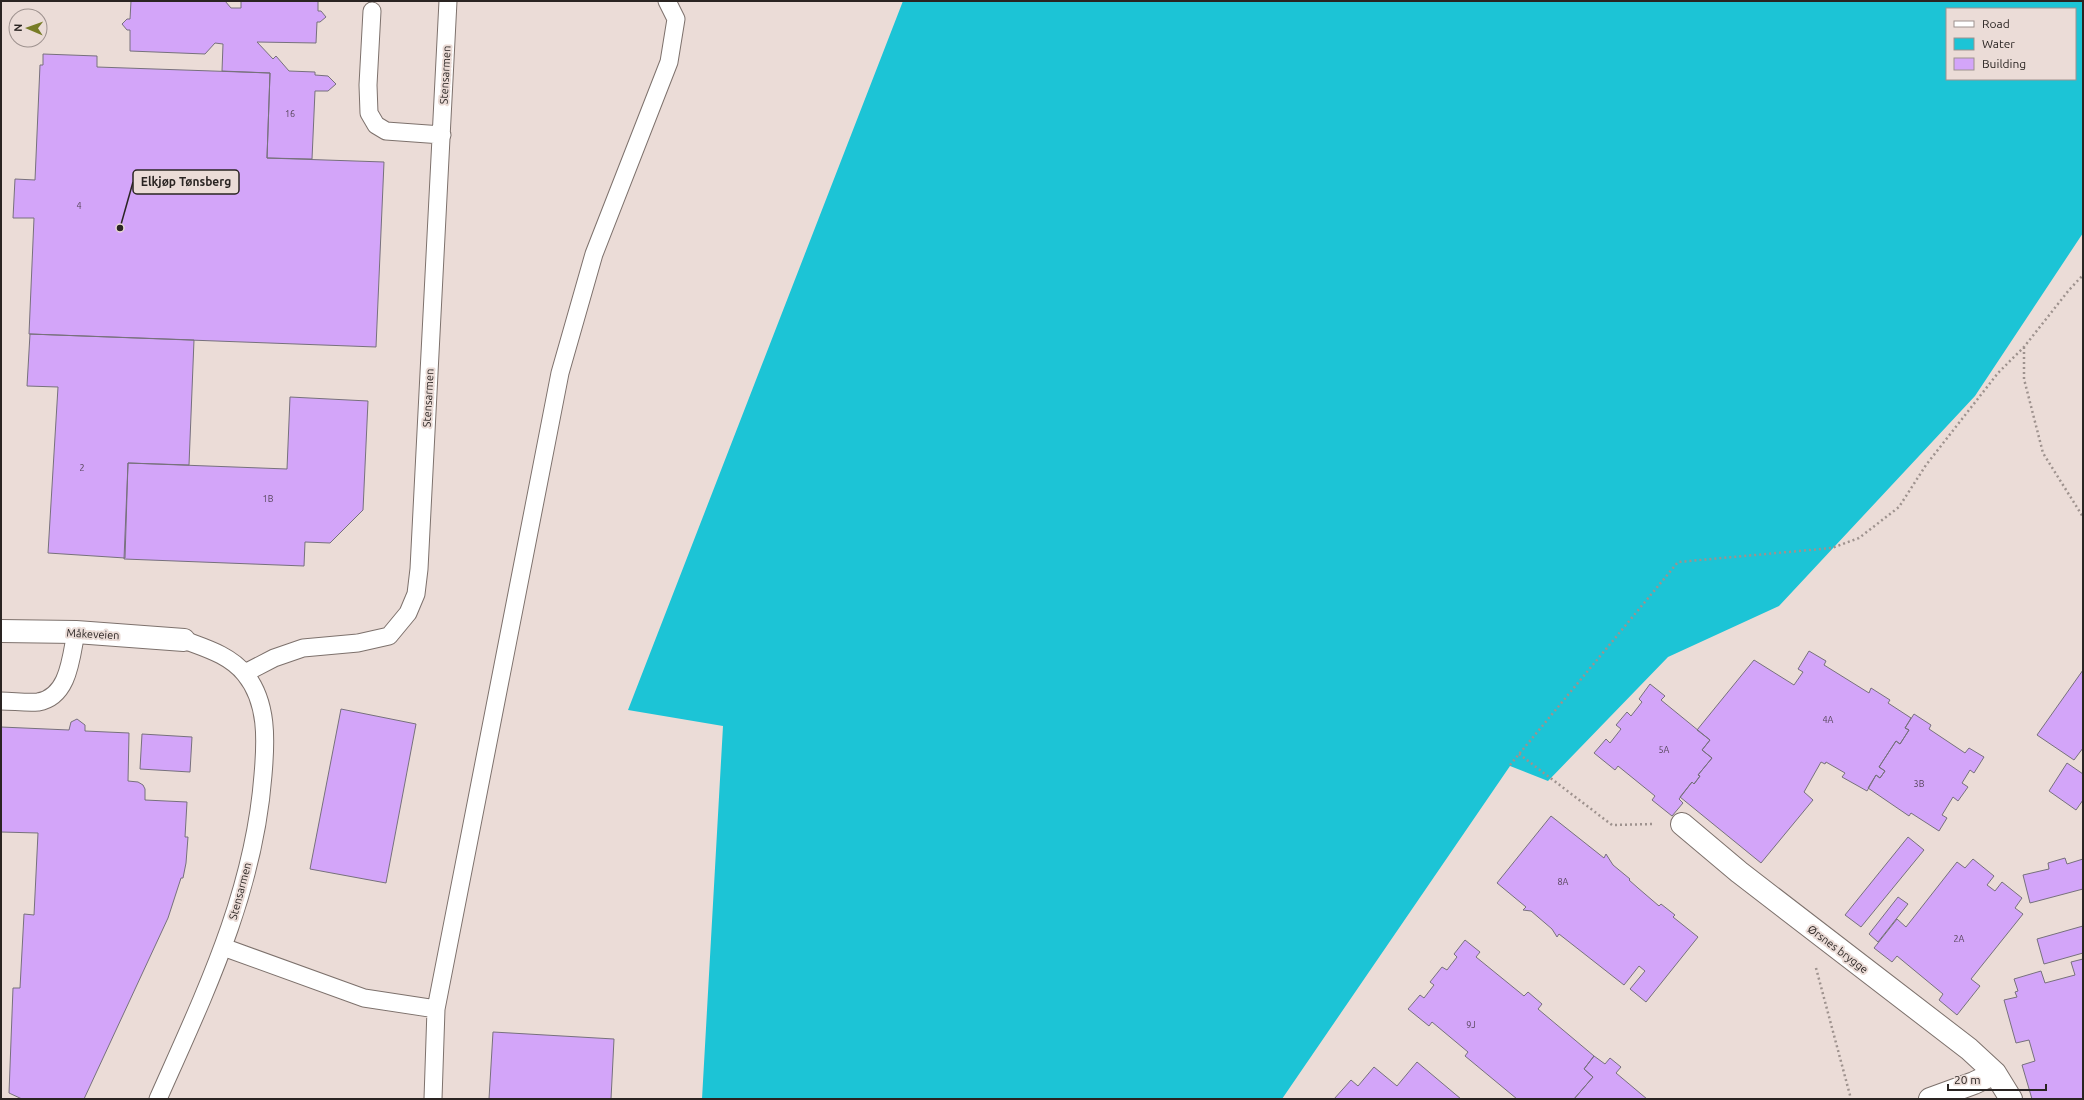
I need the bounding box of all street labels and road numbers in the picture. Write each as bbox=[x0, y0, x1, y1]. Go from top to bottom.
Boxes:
street label: Stensarmen bbox=[437, 45, 453, 105]
street label: Stensarmen bbox=[420, 368, 436, 428]
street label: Måkeveien bbox=[66, 627, 120, 641]
street label: Stensarmen bbox=[227, 861, 253, 921]
street label: Ørsnes brygge bbox=[1806, 923, 1870, 975]

